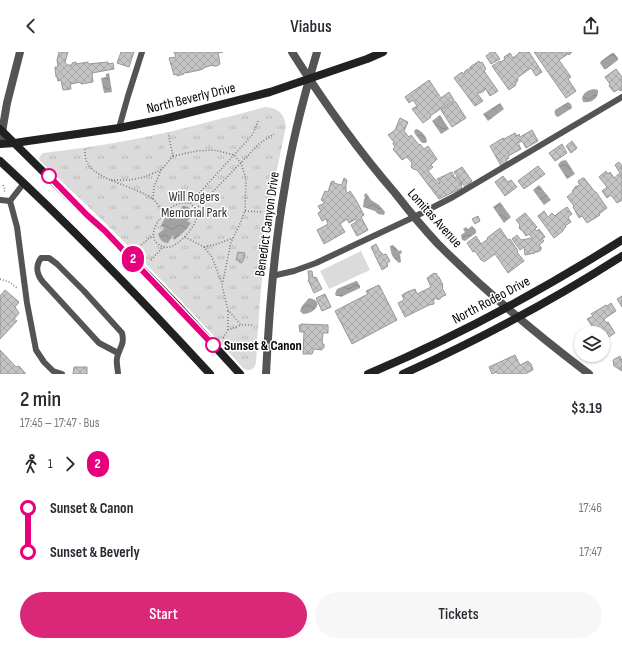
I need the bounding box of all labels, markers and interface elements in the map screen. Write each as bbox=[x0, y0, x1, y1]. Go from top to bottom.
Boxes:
icon: back bbox=[20, 15, 42, 37]
icon: share bbox=[580, 15, 602, 37]
text: Viabus bbox=[290, 16, 332, 37]
street label: North Beverly Drive bbox=[145, 79, 237, 117]
unlabelled marker bbox=[41, 168, 57, 184]
street label: Benedict Canyon Drive bbox=[251, 171, 283, 277]
street label: Lomitas Avenue bbox=[404, 185, 466, 251]
park label: Will Rogers Memorial Park bbox=[161, 188, 228, 221]
line badge: 2 bbox=[120, 246, 146, 272]
text: 2 bbox=[130, 250, 136, 267]
street label: North Rodeo Drive bbox=[449, 272, 533, 328]
map controls bbox=[574, 326, 610, 362]
button: layers bbox=[574, 326, 610, 362]
marker: Sunset & Canon bbox=[205, 337, 221, 353]
place label: Sunset & Canon bbox=[224, 337, 302, 354]
text: 2 min bbox=[20, 386, 61, 413]
text: $3.19 bbox=[571, 399, 602, 418]
text: 17:45 – 17:47 · Bus bbox=[20, 415, 99, 431]
icon: walk bbox=[20, 453, 42, 475]
icon: forward bbox=[59, 453, 81, 475]
text: 2 bbox=[95, 455, 101, 472]
text: 1 bbox=[48, 456, 53, 472]
text: Sunset & Canon bbox=[50, 499, 133, 518]
text: 17:46 bbox=[579, 500, 602, 516]
text: Sunset & Beverly bbox=[50, 543, 140, 562]
text: 17:47 bbox=[579, 544, 602, 560]
button: Start bbox=[20, 592, 307, 638]
button: Tickets bbox=[315, 592, 602, 638]

